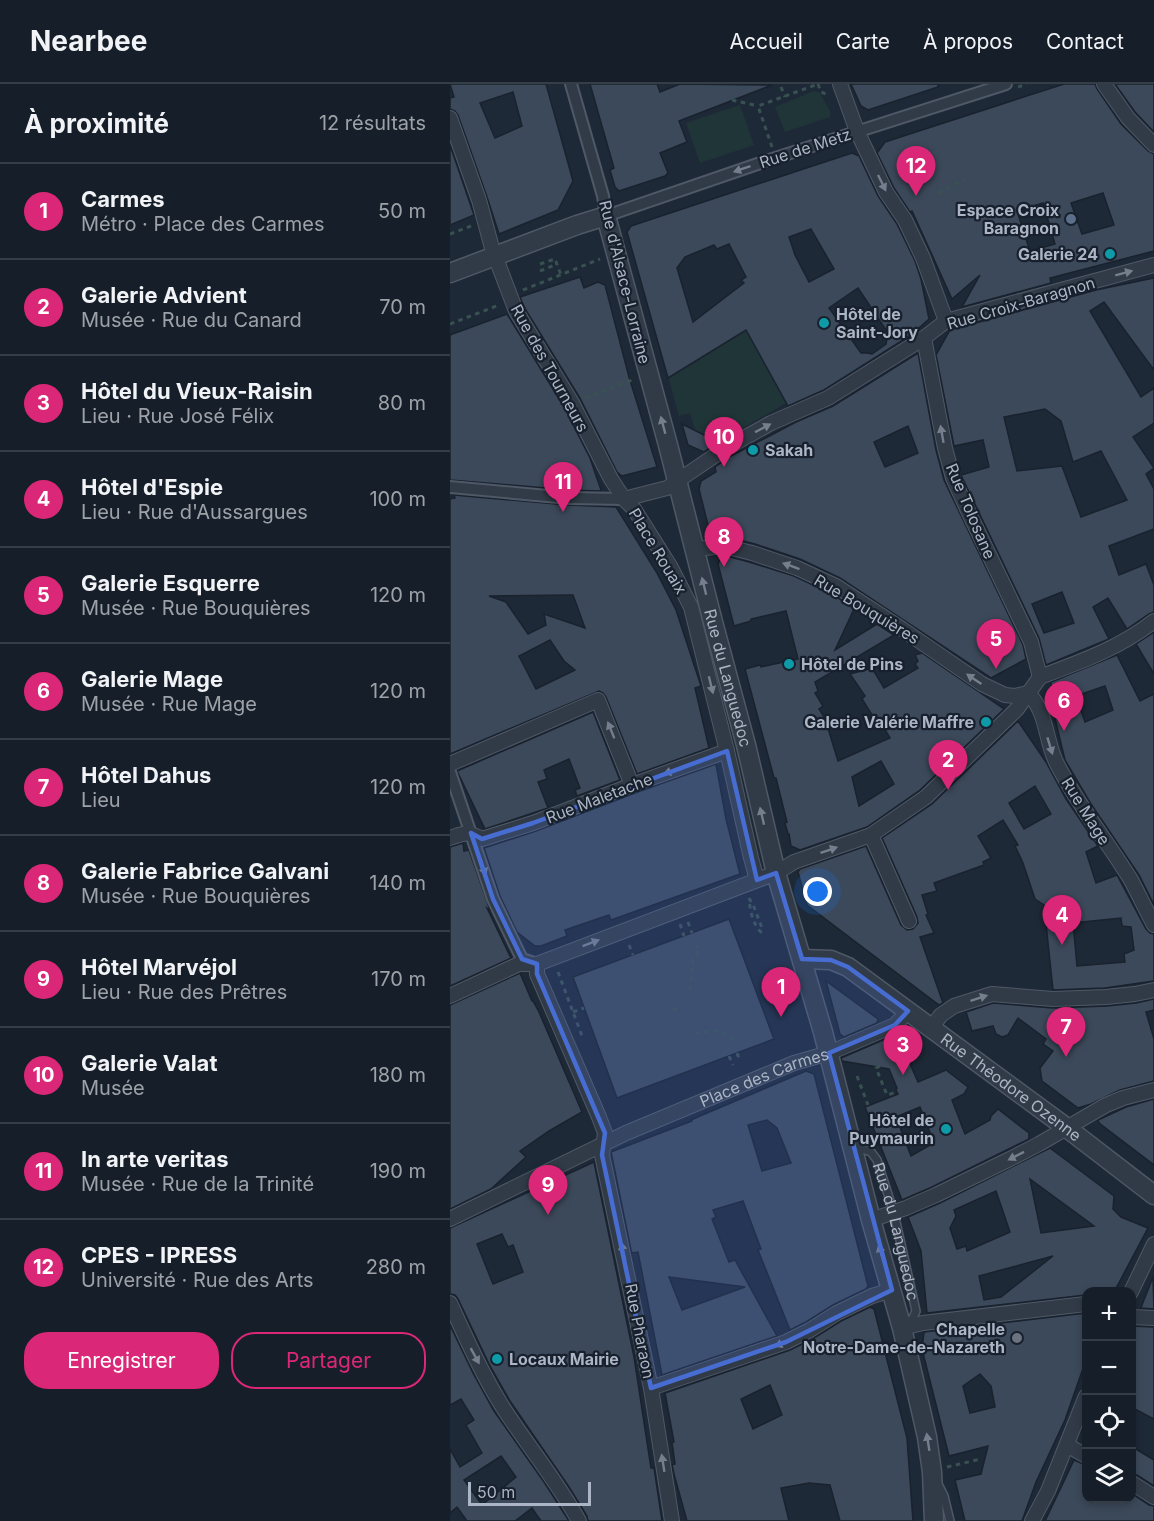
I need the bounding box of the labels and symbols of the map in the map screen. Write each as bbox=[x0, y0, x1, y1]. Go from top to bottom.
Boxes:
street label: Rue de Metz bbox=[757, 124, 853, 172]
pin: 12 bbox=[896, 147, 936, 196]
one-way arrow bbox=[733, 165, 751, 174]
one-way arrow bbox=[878, 175, 887, 192]
street label: Rue d'Alsace-Lorraine bbox=[595, 198, 655, 366]
place label: Espace Croix Baragnon bbox=[957, 200, 1059, 238]
marker: Espace Croix Baragnon bbox=[1064, 212, 1078, 226]
place label: Galerie 24 bbox=[1018, 244, 1098, 264]
marker: Galerie 24 bbox=[1103, 247, 1117, 261]
one-way arrow bbox=[1115, 268, 1133, 278]
street label: Rue Croix-Baragnon bbox=[945, 272, 1097, 334]
street label: Rue des Tourneurs bbox=[507, 301, 593, 435]
place label: Hôtel de Saint-Jory bbox=[836, 304, 918, 342]
marker: Hôtel de Saint-Jory bbox=[817, 316, 831, 330]
one-way arrow bbox=[658, 416, 667, 434]
pin: 10 bbox=[704, 418, 744, 467]
one-way arrow bbox=[754, 423, 771, 433]
one-way arrow bbox=[937, 424, 946, 443]
place label: Sakah bbox=[765, 440, 813, 460]
marker: Sakah bbox=[746, 443, 760, 457]
street label: Rue Tolosane bbox=[942, 460, 1000, 562]
pin: 11 bbox=[544, 462, 582, 512]
street label: Place Rouaix bbox=[625, 504, 692, 598]
pin: 8 bbox=[704, 518, 744, 567]
one-way arrow bbox=[781, 561, 799, 571]
street label: Rue Bouquières bbox=[811, 570, 923, 648]
one-way arrow bbox=[698, 577, 708, 596]
street label: Rue du Languedoc bbox=[700, 607, 756, 749]
pin: 5 bbox=[976, 620, 1016, 669]
place label: Hôtel de Pins bbox=[801, 654, 903, 674]
marker: Hôtel de Pins bbox=[782, 657, 796, 671]
one-way arrow bbox=[967, 673, 983, 685]
one-way arrow bbox=[706, 676, 716, 694]
pin: 6 bbox=[1044, 682, 1084, 731]
place label: Galerie Valérie Maffre bbox=[804, 712, 974, 732]
marker: Galerie Valérie Maffre bbox=[979, 715, 993, 729]
one-way arrow bbox=[606, 721, 615, 739]
one-way arrow bbox=[1046, 737, 1056, 755]
pin: 2 bbox=[928, 740, 968, 790]
one-way arrow bbox=[663, 766, 681, 776]
street label: Rue Maletache bbox=[543, 769, 655, 827]
street label: Rue Mage bbox=[1057, 773, 1115, 849]
one-way arrow bbox=[757, 807, 767, 825]
one-way arrow bbox=[820, 844, 838, 854]
one-way arrow bbox=[478, 858, 488, 876]
your location bbox=[803, 877, 832, 906]
pin: 4 bbox=[1042, 896, 1082, 945]
one-way arrow bbox=[583, 938, 601, 948]
pin: 1 bbox=[762, 968, 800, 1017]
one-way arrow bbox=[970, 993, 988, 1002]
pin: 7 bbox=[1046, 1008, 1086, 1057]
pin: 3 bbox=[884, 1026, 922, 1075]
street label: Rue Théodore Ozenne bbox=[937, 1029, 1085, 1145]
street label: Place des Carmes bbox=[697, 1044, 831, 1111]
place label: Hôtel de Puymaurin bbox=[849, 1110, 934, 1148]
marker: Hôtel de Puymaurin bbox=[939, 1122, 953, 1136]
one-way arrow bbox=[1007, 1151, 1024, 1161]
street label: Rue du Languedoc bbox=[868, 1160, 923, 1303]
pin: 9 bbox=[528, 1166, 568, 1215]
one-way arrow bbox=[618, 1242, 628, 1260]
one-way arrow bbox=[876, 1244, 885, 1262]
street label: Rue Pharaon bbox=[621, 1282, 659, 1380]
place label: Chapelle Notre-Dame-de-Nazareth bbox=[803, 1319, 1005, 1357]
marker: Chapelle Notre-Dame-de-Nazareth bbox=[1010, 1331, 1024, 1345]
one-way arrow bbox=[774, 1339, 792, 1348]
one-way arrow bbox=[470, 1348, 480, 1365]
place label: Locaux Mairie bbox=[509, 1349, 619, 1369]
marker: Locaux Mairie bbox=[490, 1352, 504, 1366]
one-way arrow bbox=[923, 1432, 932, 1451]
one-way arrow bbox=[659, 1454, 668, 1473]
scale bar bbox=[468, 1479, 591, 1506]

